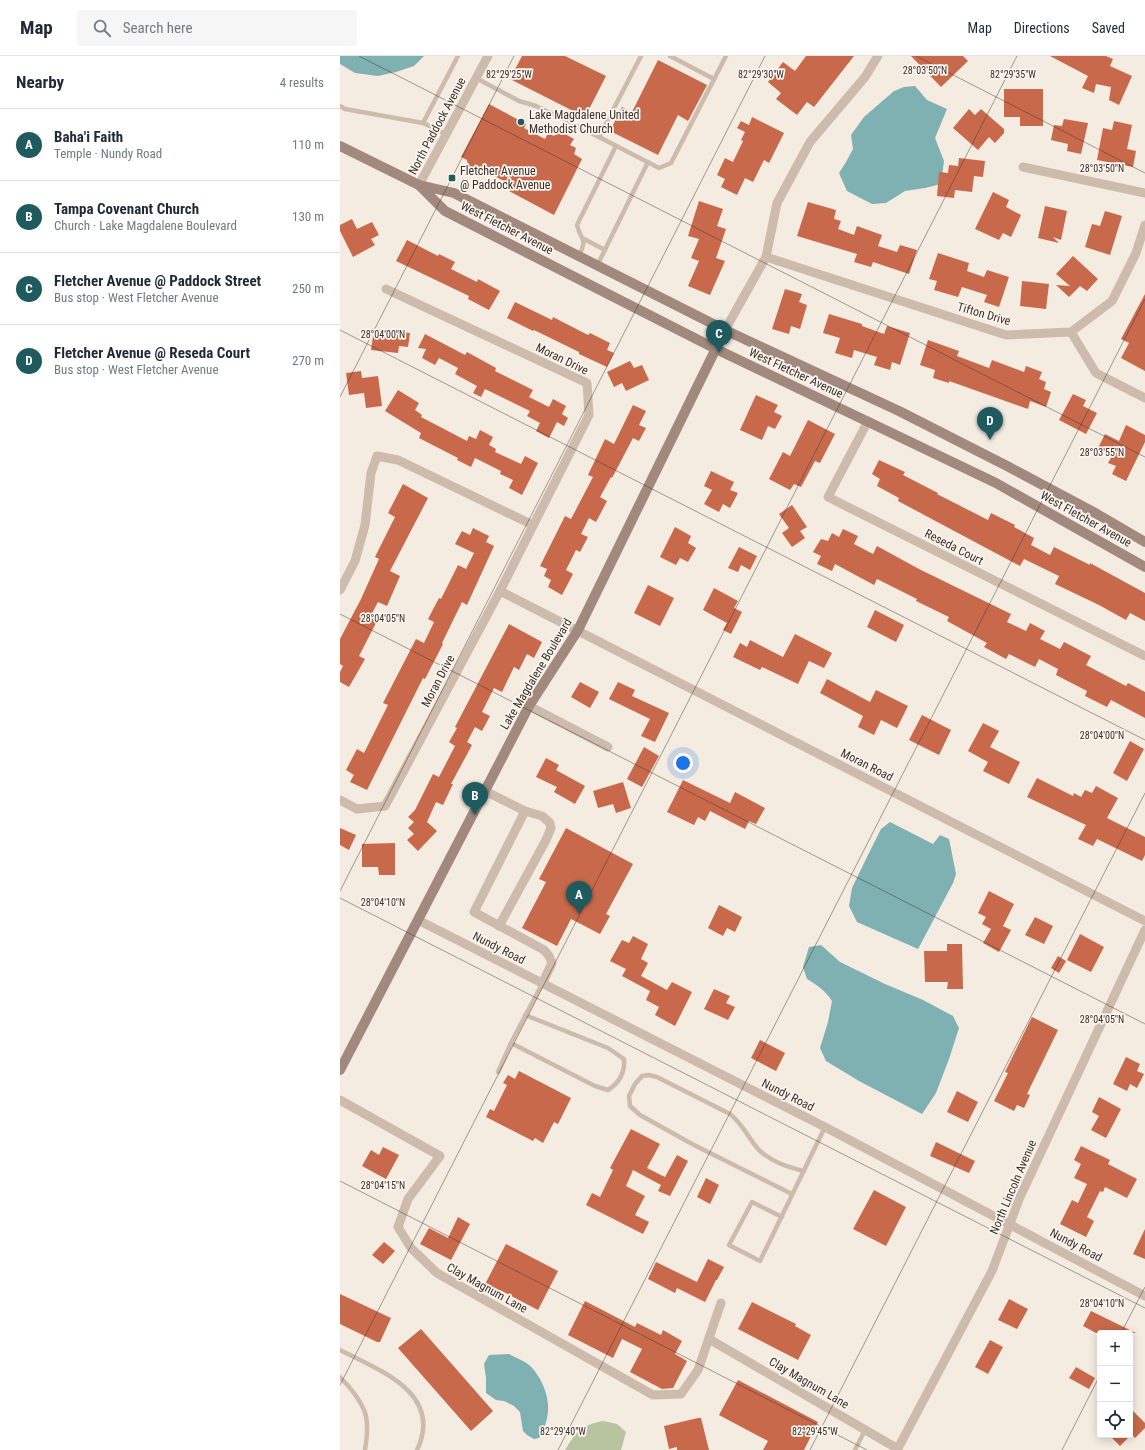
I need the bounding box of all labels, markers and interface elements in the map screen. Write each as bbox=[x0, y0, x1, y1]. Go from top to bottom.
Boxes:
search box bbox=[77, 10, 357, 46]
text: Map bbox=[20, 16, 53, 39]
icon: search bbox=[91, 17, 113, 39]
text: Search here bbox=[123, 19, 193, 37]
text: Map bbox=[968, 20, 992, 36]
text: Directions bbox=[1014, 20, 1070, 36]
text: Saved bbox=[1092, 20, 1125, 36]
text: 28°03'50"N bbox=[903, 65, 947, 76]
text: 82°29'25"W bbox=[486, 69, 532, 80]
text: 82°29'30"W bbox=[738, 69, 784, 80]
text: 82°29'35"W bbox=[990, 69, 1036, 80]
text: Nearby bbox=[16, 72, 64, 92]
text: 4 results bbox=[280, 75, 324, 90]
street label: North Paddock Avenue bbox=[405, 75, 469, 177]
place label: Lake Magdalene United Methodist Church bbox=[529, 108, 640, 136]
marker: Lake Magdalene United Methodist Church bbox=[516, 117, 526, 127]
text: Baha'i Faith bbox=[54, 128, 123, 146]
text: A bbox=[25, 137, 33, 152]
text: 110 m bbox=[292, 137, 324, 152]
text: Temple · Nundy Road bbox=[54, 146, 162, 161]
text: 28°03'50"N bbox=[1080, 163, 1124, 174]
place label: Fletcher Avenue @ Paddock Avenue bbox=[460, 164, 551, 192]
marker: Fletcher Avenue @ Paddock Avenue bbox=[447, 173, 457, 183]
street label: West Fletcher Avenue bbox=[458, 199, 556, 258]
text: Tampa Covenant Church bbox=[54, 200, 199, 218]
text: B bbox=[25, 209, 33, 224]
text: 130 m bbox=[292, 209, 324, 224]
text: Church · Lake Magdalene Boulevard bbox=[54, 218, 237, 233]
text: Fletcher Avenue @ Paddock Street bbox=[54, 272, 261, 290]
text: C bbox=[25, 281, 33, 296]
text: 250 m bbox=[292, 281, 324, 296]
text: Bus stop · West Fletcher Avenue bbox=[54, 290, 219, 305]
street label: Tifton Drive bbox=[956, 300, 1013, 328]
pin: C bbox=[706, 320, 732, 353]
text: 28°04'00"N bbox=[361, 329, 405, 340]
street label: Moran Drive bbox=[533, 340, 591, 378]
text: Fletcher Avenue @ Reseda Court bbox=[54, 344, 250, 362]
street label: West Fletcher Avenue bbox=[747, 345, 846, 401]
text: D bbox=[25, 353, 33, 368]
text: 270 m bbox=[292, 353, 324, 368]
text: Bus stop · West Fletcher Avenue bbox=[54, 362, 219, 377]
pin: D bbox=[977, 407, 1003, 440]
text: 28°03'55"N bbox=[1080, 447, 1124, 458]
street label: West Fletcher Avenue bbox=[1038, 488, 1134, 550]
street label: Reseda Court bbox=[922, 526, 986, 568]
text: 28°04'05"N bbox=[361, 613, 405, 624]
street label: Lake Magdalene Boulevard bbox=[497, 616, 575, 732]
street label: Moran Drive bbox=[418, 652, 458, 709]
text: 28°04'00"N bbox=[1080, 730, 1124, 741]
street label: Moran Road bbox=[838, 746, 896, 784]
your location bbox=[673, 753, 693, 773]
pin: B bbox=[462, 782, 488, 815]
pin: A bbox=[566, 881, 592, 914]
text: 28°04'10"N bbox=[361, 897, 405, 908]
street label: Nundy Road bbox=[470, 929, 528, 967]
text: 28°04'05"N bbox=[1080, 1014, 1124, 1025]
street label: Nundy Road bbox=[759, 1076, 817, 1114]
street label: North Lincoln Avenue bbox=[987, 1137, 1039, 1236]
text: 28°04'15"N bbox=[361, 1180, 405, 1191]
street label: Nundy Road bbox=[1048, 1225, 1104, 1265]
street label: Clay Magnum Lane bbox=[444, 1260, 530, 1316]
text: 28°04'10"N bbox=[1080, 1298, 1124, 1309]
map controls bbox=[1097, 1330, 1133, 1438]
button: + bbox=[1097, 1330, 1133, 1366]
street label: Clay Magnum Lane bbox=[767, 1354, 852, 1412]
button: − bbox=[1097, 1366, 1133, 1402]
button: locate bbox=[1097, 1402, 1133, 1438]
text: 82°29'40"W bbox=[540, 1426, 586, 1437]
text: 82°29'45"W bbox=[792, 1426, 838, 1437]

